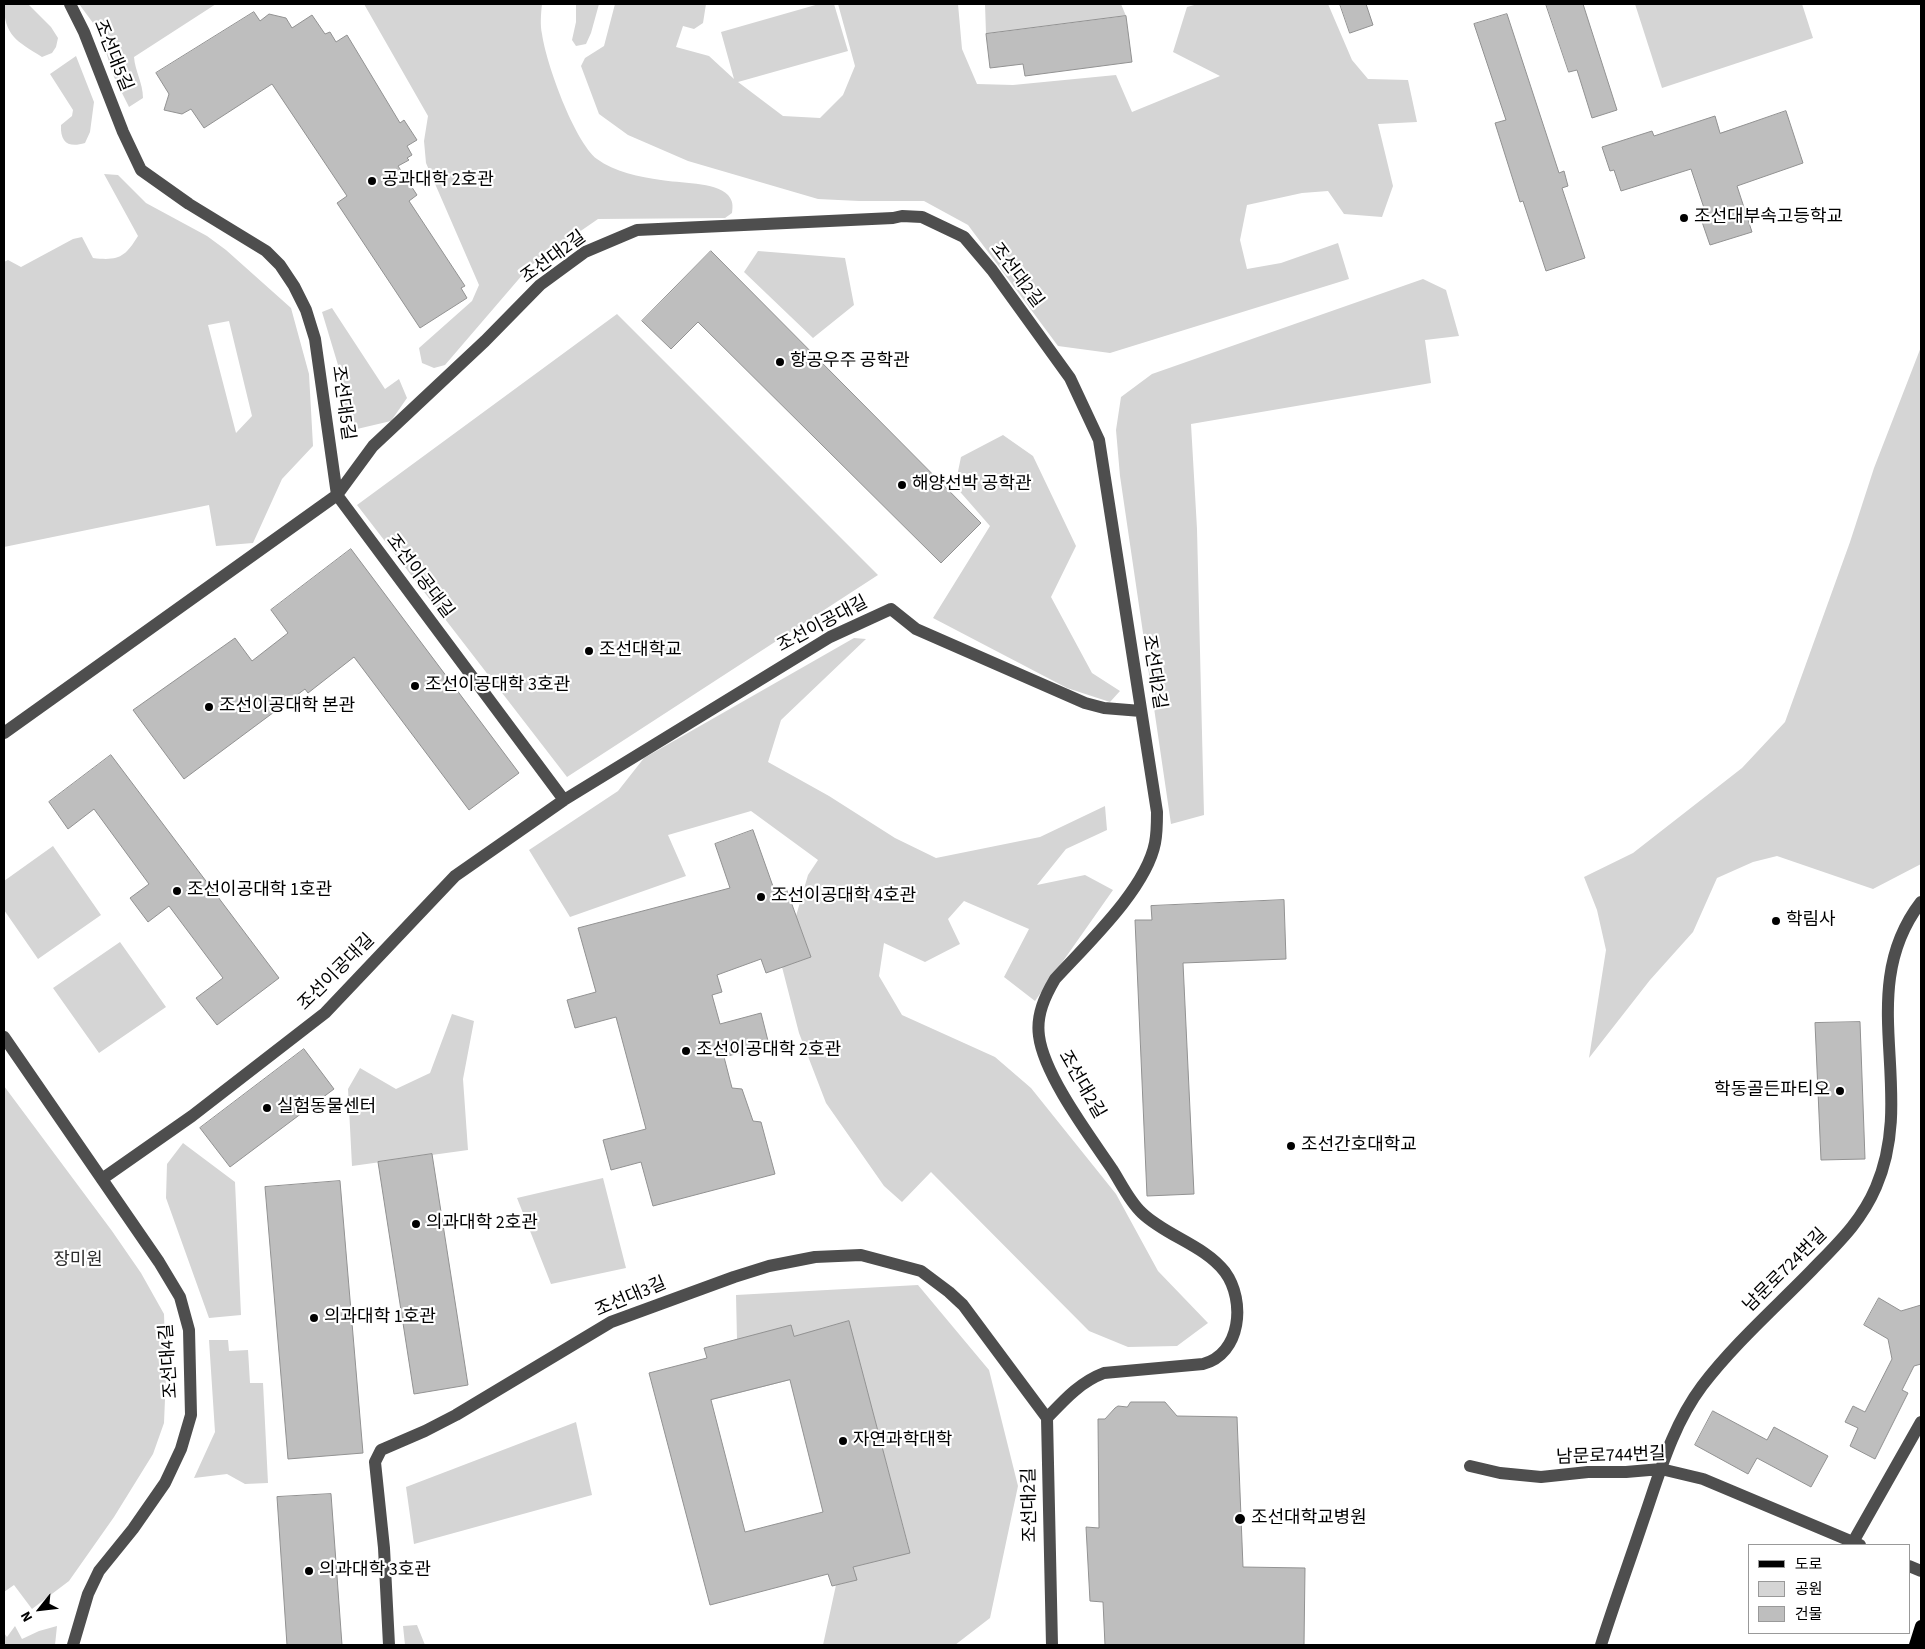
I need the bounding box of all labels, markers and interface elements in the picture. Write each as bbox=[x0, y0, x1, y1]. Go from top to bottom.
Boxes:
street label: 조선대5길 bbox=[88, 17, 136, 95]
place label: 공과대학 2호관 bbox=[382, 170, 494, 192]
marker: 공과대학 2호관 bbox=[366, 175, 378, 187]
place label: 조선대부속고등학교 bbox=[1694, 207, 1843, 229]
marker: 조선대부속고등학교 bbox=[1678, 212, 1690, 224]
street label: 조선대2길 bbox=[517, 227, 591, 289]
street label: 조선대2길 bbox=[985, 239, 1047, 313]
place label: 항공우주 공학관 bbox=[790, 351, 910, 373]
marker: 항공우주 공학관 bbox=[774, 356, 786, 368]
street label: 조선대5길 bbox=[326, 364, 358, 442]
place label: 해양선박 공학관 bbox=[912, 474, 1032, 496]
marker: 해양선박 공학관 bbox=[896, 479, 908, 491]
street label: 조선이공대길 bbox=[380, 531, 458, 623]
street label: 조선이공대길 bbox=[774, 592, 872, 658]
street label: 조선대2길 bbox=[1136, 633, 1170, 711]
place label: 조선대학교 bbox=[599, 640, 682, 662]
marker: 조선대학교 bbox=[583, 645, 595, 657]
place label: 조선이공대학 3호관 bbox=[425, 675, 570, 697]
marker: 조선이공대학 3호관 bbox=[409, 680, 421, 692]
place label: 조선이공대학 본관 bbox=[219, 696, 355, 718]
marker: 조선이공대학 본관 bbox=[203, 701, 215, 713]
place label: 조선이공대학 1호관 bbox=[187, 880, 332, 902]
marker: 조선이공대학 1호관 bbox=[171, 885, 183, 897]
place label: 조선이공대학 4호관 bbox=[771, 886, 916, 908]
marker: 조선이공대학 4호관 bbox=[755, 891, 767, 903]
place label: 학림사 bbox=[1786, 910, 1836, 932]
marker: 학림사 bbox=[1770, 915, 1782, 927]
street label: 조선이공대길 bbox=[294, 930, 380, 1016]
place label: 조선이공대학 2호관 bbox=[696, 1040, 841, 1062]
marker: 조선이공대학 2호관 bbox=[680, 1045, 692, 1057]
street label: 조선대2길 bbox=[1053, 1047, 1109, 1123]
place label: 학동골든파티오 bbox=[1714, 1080, 1830, 1102]
marker: 학동골든파티오 bbox=[1834, 1085, 1846, 1097]
place label: 실험동물센터 bbox=[277, 1097, 376, 1119]
marker: 실험동물센터 bbox=[261, 1102, 273, 1114]
place label: 조선간호대학교 bbox=[1301, 1135, 1417, 1157]
marker: 조선간호대학교 bbox=[1285, 1140, 1297, 1152]
place label: 의과대학 2호관 bbox=[426, 1213, 538, 1235]
marker: 의과대학 2호관 bbox=[410, 1218, 422, 1230]
street label: 남문로724번길 bbox=[1740, 1225, 1832, 1317]
park label: 장미원 bbox=[53, 1250, 103, 1272]
street label: 조선대3길 bbox=[592, 1273, 670, 1323]
place label: 의과대학 1호관 bbox=[324, 1307, 436, 1329]
marker: 의과대학 1호관 bbox=[308, 1312, 320, 1324]
street label: 조선대4길 bbox=[157, 1323, 183, 1399]
place label: 자연과학대학 bbox=[853, 1430, 952, 1452]
marker: 자연과학대학 bbox=[837, 1435, 849, 1447]
street label: 남문로744번길 bbox=[1556, 1444, 1666, 1470]
street label: 조선대2길 bbox=[1020, 1467, 1042, 1543]
place label: 조선대학교병원 bbox=[1251, 1508, 1367, 1530]
marker: 조선대학교병원 bbox=[1233, 1512, 1247, 1526]
legend bbox=[1748, 1544, 1910, 1634]
text: 도로 bbox=[1795, 1554, 1823, 1575]
place label: 의과대학 3호관 bbox=[319, 1560, 431, 1582]
marker: 의과대학 3호관 bbox=[303, 1565, 315, 1577]
text: 공원 bbox=[1795, 1579, 1823, 1600]
north arrow bbox=[15, 1584, 65, 1634]
text: 건물 bbox=[1795, 1604, 1823, 1625]
text: N bbox=[16, 1607, 38, 1625]

